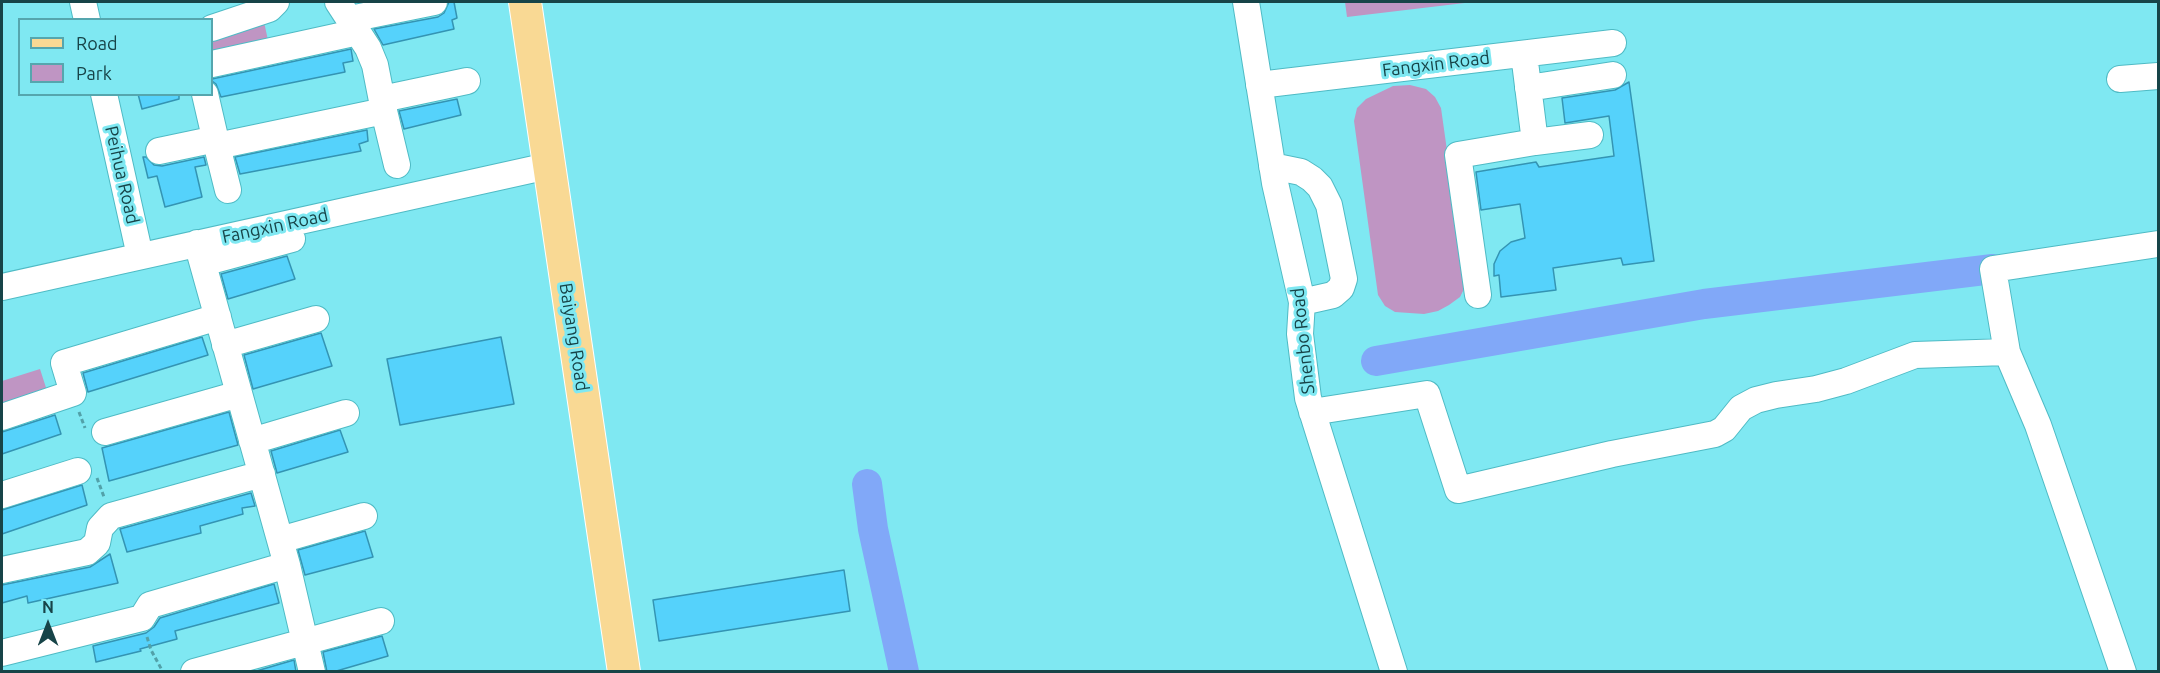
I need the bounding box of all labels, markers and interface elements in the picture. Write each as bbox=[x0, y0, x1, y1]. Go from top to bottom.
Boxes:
legend bbox=[18, 18, 213, 96]
text: Road bbox=[76, 33, 118, 53]
street label: Fangxin Road bbox=[1381, 47, 1491, 81]
text: Park bbox=[76, 63, 112, 83]
street label: Peihua Road bbox=[100, 124, 144, 226]
street label: Fangxin Road bbox=[220, 204, 330, 248]
street label: Baiyang Road bbox=[555, 281, 593, 393]
street label: Shenbo Road bbox=[1287, 287, 1319, 395]
north arrow bbox=[18, 595, 78, 655]
text: N bbox=[42, 598, 54, 616]

